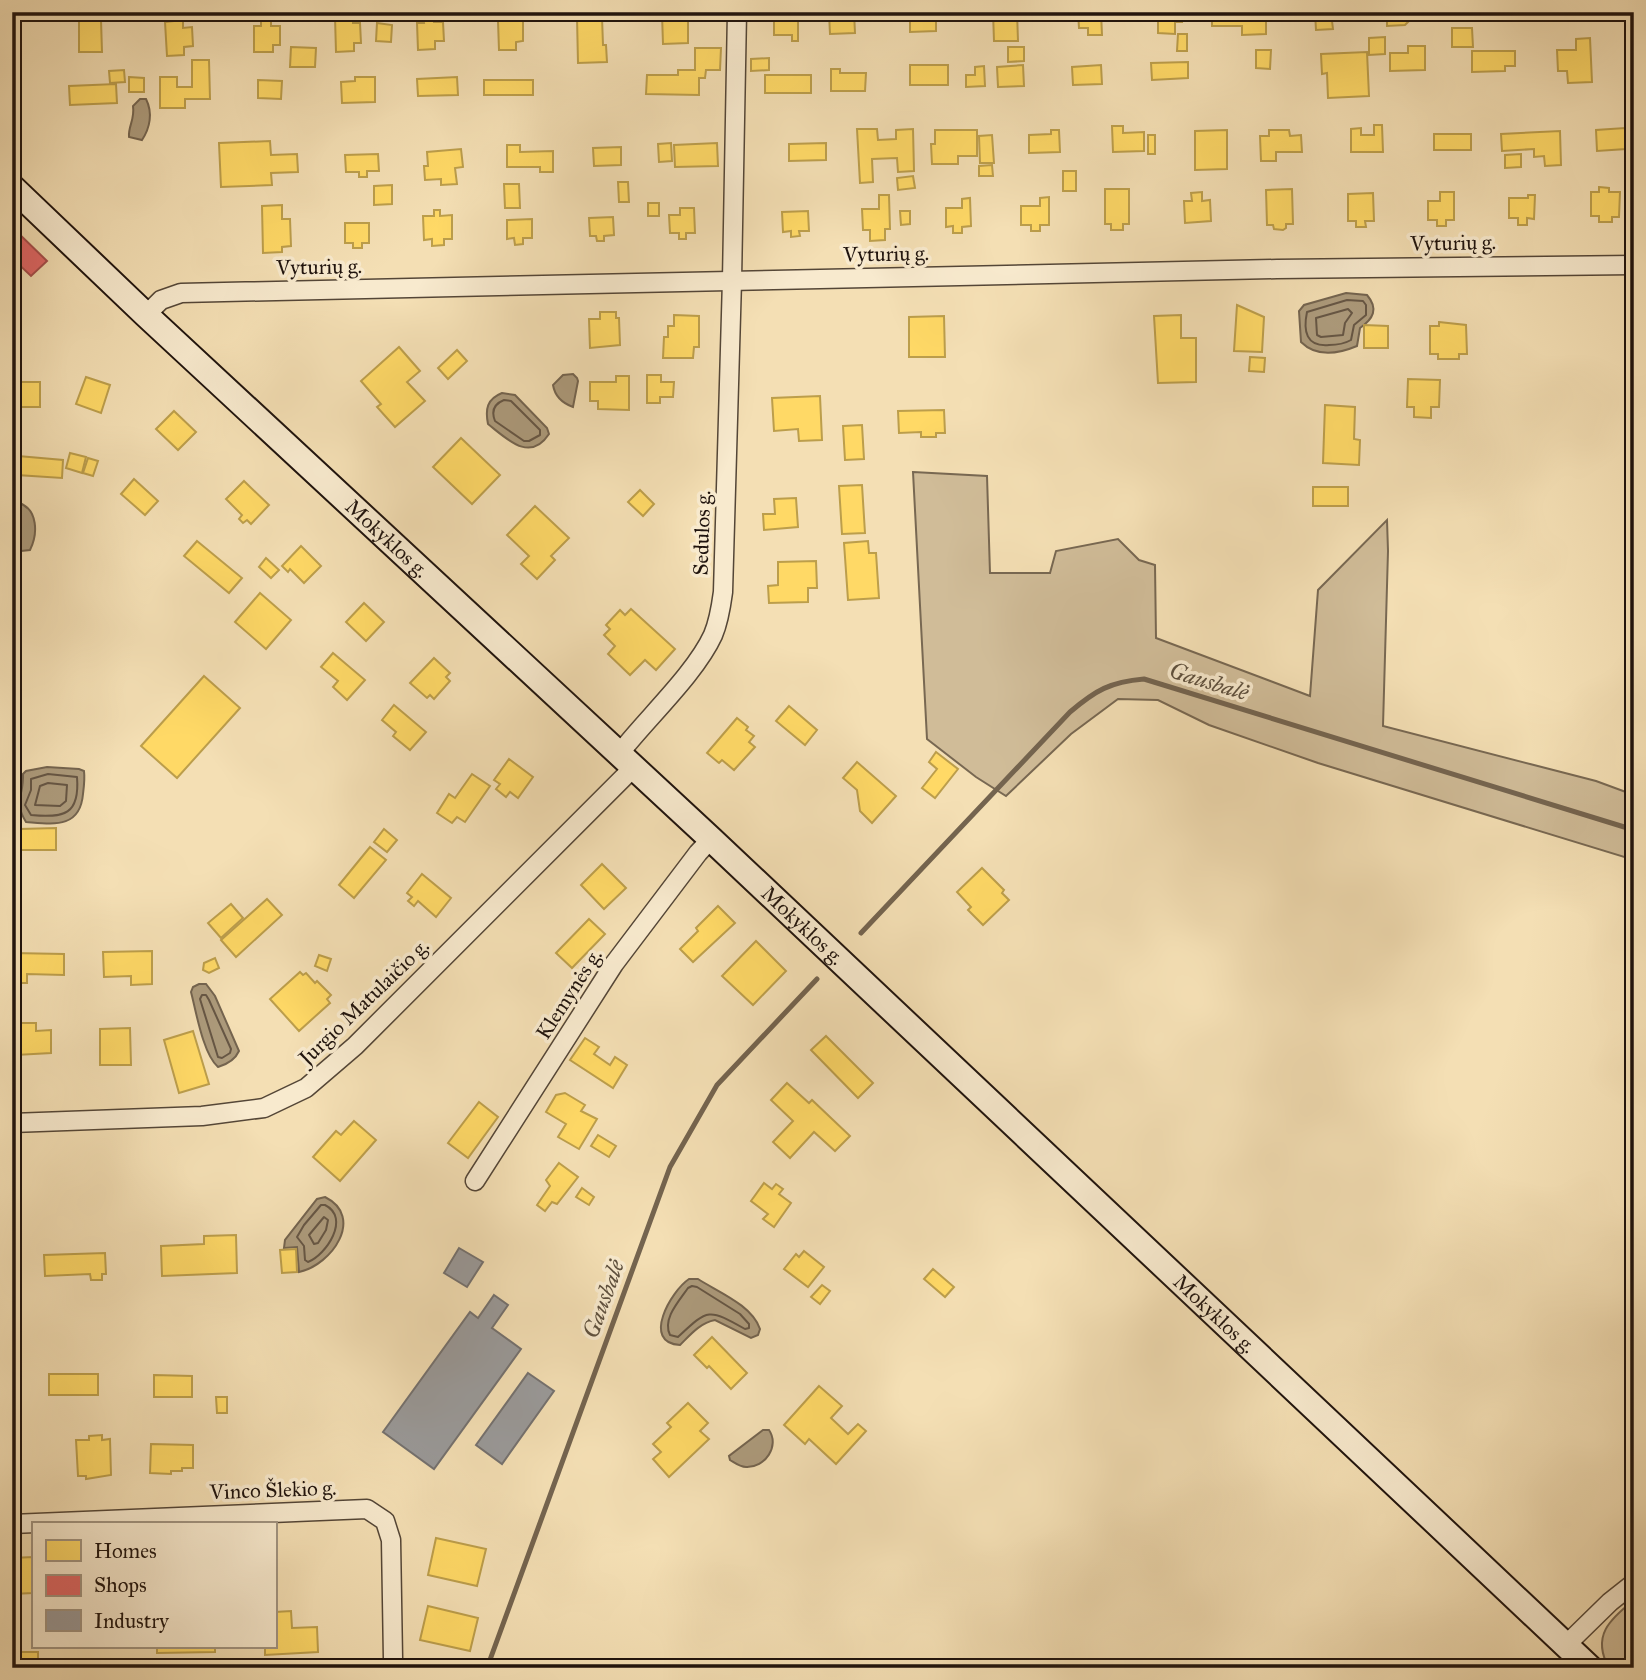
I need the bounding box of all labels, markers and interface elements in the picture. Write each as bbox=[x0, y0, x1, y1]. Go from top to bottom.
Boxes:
street label: Vyturių g. bbox=[1409, 229, 1496, 257]
street label: Vyturių g. bbox=[842, 240, 929, 268]
street label: Vyturių g. bbox=[275, 253, 362, 281]
street label: Sedulos g. bbox=[688, 490, 716, 576]
street label: Mokyklos g. bbox=[340, 494, 434, 583]
water label: Gausbalė bbox=[1166, 656, 1252, 706]
street label: Mokyklos g. bbox=[756, 880, 849, 971]
street label: Jurgio Matulaičio g. bbox=[292, 933, 435, 1072]
street label: Klemynės g. bbox=[530, 944, 608, 1044]
water label: Gausbalė bbox=[576, 1256, 630, 1342]
street label: Mokyklos g. bbox=[1168, 1269, 1261, 1359]
street label: Vinco Šlekio g. bbox=[208, 1475, 337, 1505]
legend bbox=[32, 1522, 276, 1648]
text: Homes bbox=[94, 1538, 157, 1564]
text: Shops bbox=[94, 1572, 147, 1598]
text: Industry bbox=[94, 1608, 170, 1634]

